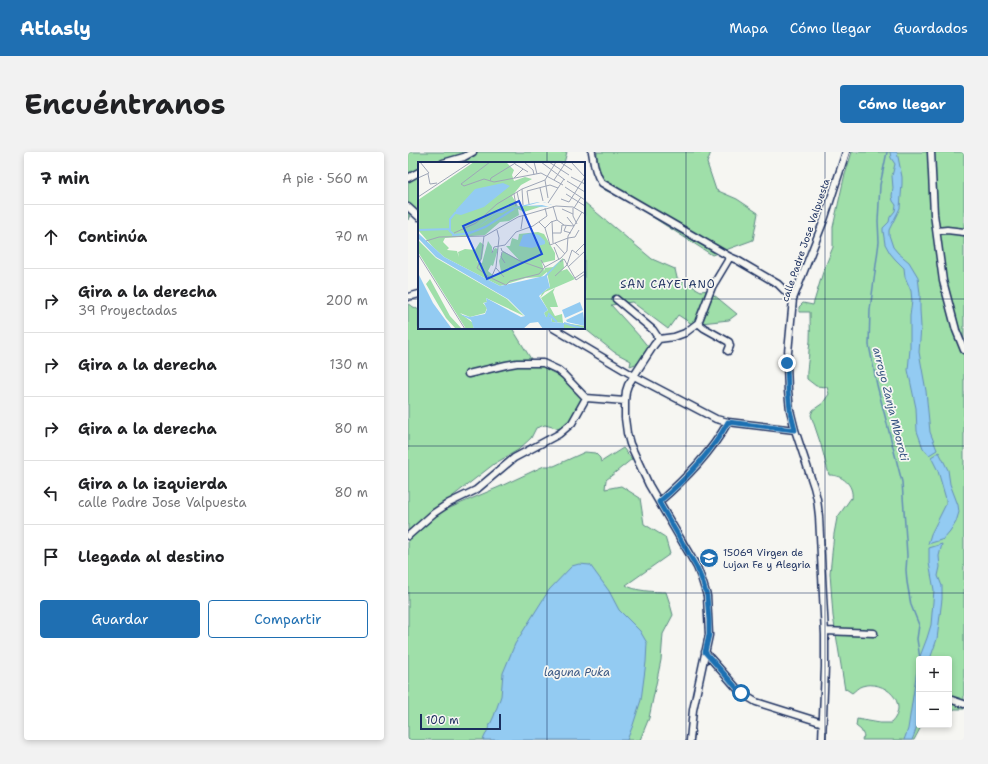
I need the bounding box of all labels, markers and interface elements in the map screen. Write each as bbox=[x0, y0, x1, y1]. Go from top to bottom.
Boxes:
text: Atlasly bbox=[20, 16, 91, 41]
text: Mapa bbox=[729, 19, 768, 37]
text: Cómo llegar bbox=[790, 19, 871, 37]
text: Guardados bbox=[893, 19, 968, 37]
text: Encuéntranos bbox=[24, 85, 226, 123]
button: Cómo llegar bbox=[840, 85, 964, 123]
inset map bbox=[418, 162, 585, 329]
text: 7 min bbox=[40, 167, 90, 189]
text: A pie · 560 m bbox=[282, 170, 368, 187]
street label: calle Padre Jose Valpuesta bbox=[778, 176, 833, 304]
icon: ahead bbox=[40, 226, 62, 248]
text: Continúa bbox=[78, 227, 147, 247]
text: 70 m bbox=[334, 228, 368, 245]
district label: SAN CAYETANO bbox=[620, 277, 716, 292]
text: Gira a la derecha bbox=[78, 282, 217, 302]
icon: right bbox=[40, 290, 62, 312]
text: 200 m bbox=[326, 292, 368, 309]
text: 39 Proyectadas bbox=[78, 302, 177, 319]
water label: arroyo Zanja Mboroti bbox=[869, 346, 912, 463]
icon: right bbox=[40, 354, 62, 376]
route end bbox=[778, 354, 796, 372]
text: Gira a la derecha bbox=[78, 355, 217, 375]
text: 130 m bbox=[330, 356, 368, 373]
icon: right bbox=[40, 418, 62, 440]
text: Gira a la derecha bbox=[78, 419, 217, 439]
text: 80 m bbox=[334, 420, 368, 437]
text: Gira a la izquierda bbox=[78, 474, 227, 494]
icon: left bbox=[40, 482, 62, 504]
text: 80 m bbox=[334, 484, 368, 501]
text: calle Padre Jose Valpuesta bbox=[78, 494, 247, 511]
icon: arrive bbox=[40, 546, 62, 568]
place label: 15069 Virgen de Lujan Fe y Alegria bbox=[723, 546, 811, 571]
text: Llegada al destino bbox=[78, 547, 225, 567]
school or university icon: 15069 Virgen de Lujan Fe y Alegria bbox=[698, 547, 720, 569]
button: Guardar bbox=[40, 600, 200, 638]
button: Compartir bbox=[208, 600, 368, 638]
map controls bbox=[916, 656, 952, 728]
button: + bbox=[916, 656, 952, 692]
water label: laguna Puka bbox=[544, 665, 610, 680]
route start bbox=[732, 684, 750, 702]
button: − bbox=[916, 692, 952, 728]
scale bar bbox=[420, 712, 501, 731]
text: 100 m bbox=[426, 713, 459, 728]

